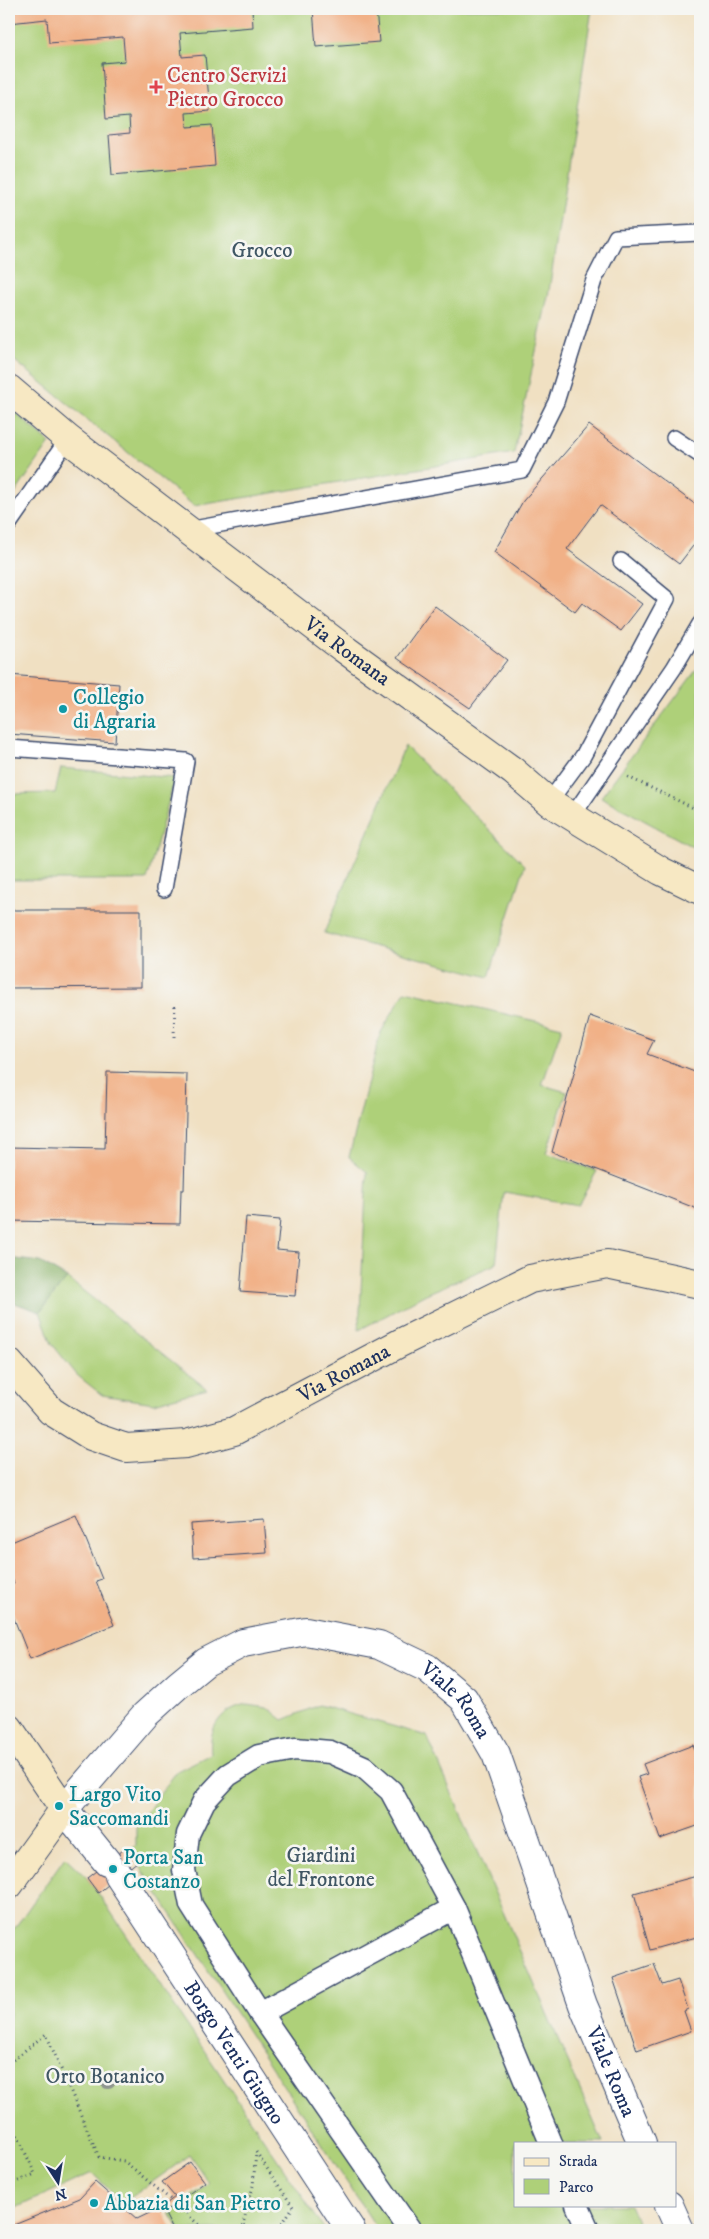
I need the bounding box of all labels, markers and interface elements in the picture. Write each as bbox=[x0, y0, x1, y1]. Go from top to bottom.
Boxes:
place label: Centro Servizi Pietro Grocco bbox=[167, 63, 287, 113]
marker: Centro Servizi Pietro Grocco bbox=[149, 80, 163, 94]
park label: Grocco bbox=[231, 238, 293, 264]
street label: Via Romana bbox=[298, 611, 395, 692]
place label: Collegio di Agraria bbox=[73, 685, 156, 735]
marker: Collegio di Agraria bbox=[57, 703, 69, 715]
street label: Via Romana bbox=[293, 1339, 395, 1409]
street label: Viale Roma bbox=[414, 1656, 496, 1744]
place label: Largo Vito Saccomandi bbox=[69, 1782, 169, 1832]
marker: Largo Vito Saccomandi bbox=[53, 1800, 65, 1812]
park label: Giardini del Frontone bbox=[267, 1843, 375, 1893]
place label: Porta San Costanzo bbox=[123, 1845, 204, 1895]
marker: Porta San Costanzo bbox=[107, 1863, 119, 1875]
street label: Borgo Venti Giugno bbox=[177, 1976, 290, 2130]
street label: Viale Roma bbox=[579, 2022, 641, 2121]
park label: Orto Botanico bbox=[46, 2064, 164, 2090]
legend bbox=[514, 2142, 676, 2206]
text: Strada bbox=[559, 2152, 598, 2171]
north arrow bbox=[32, 2156, 82, 2206]
text: Parco bbox=[559, 2178, 593, 2197]
text: N bbox=[53, 2184, 68, 2204]
place label: Abbazia di San Pietro bbox=[104, 2191, 281, 2217]
marker: Abbazia di San Pietro bbox=[88, 2197, 100, 2209]

